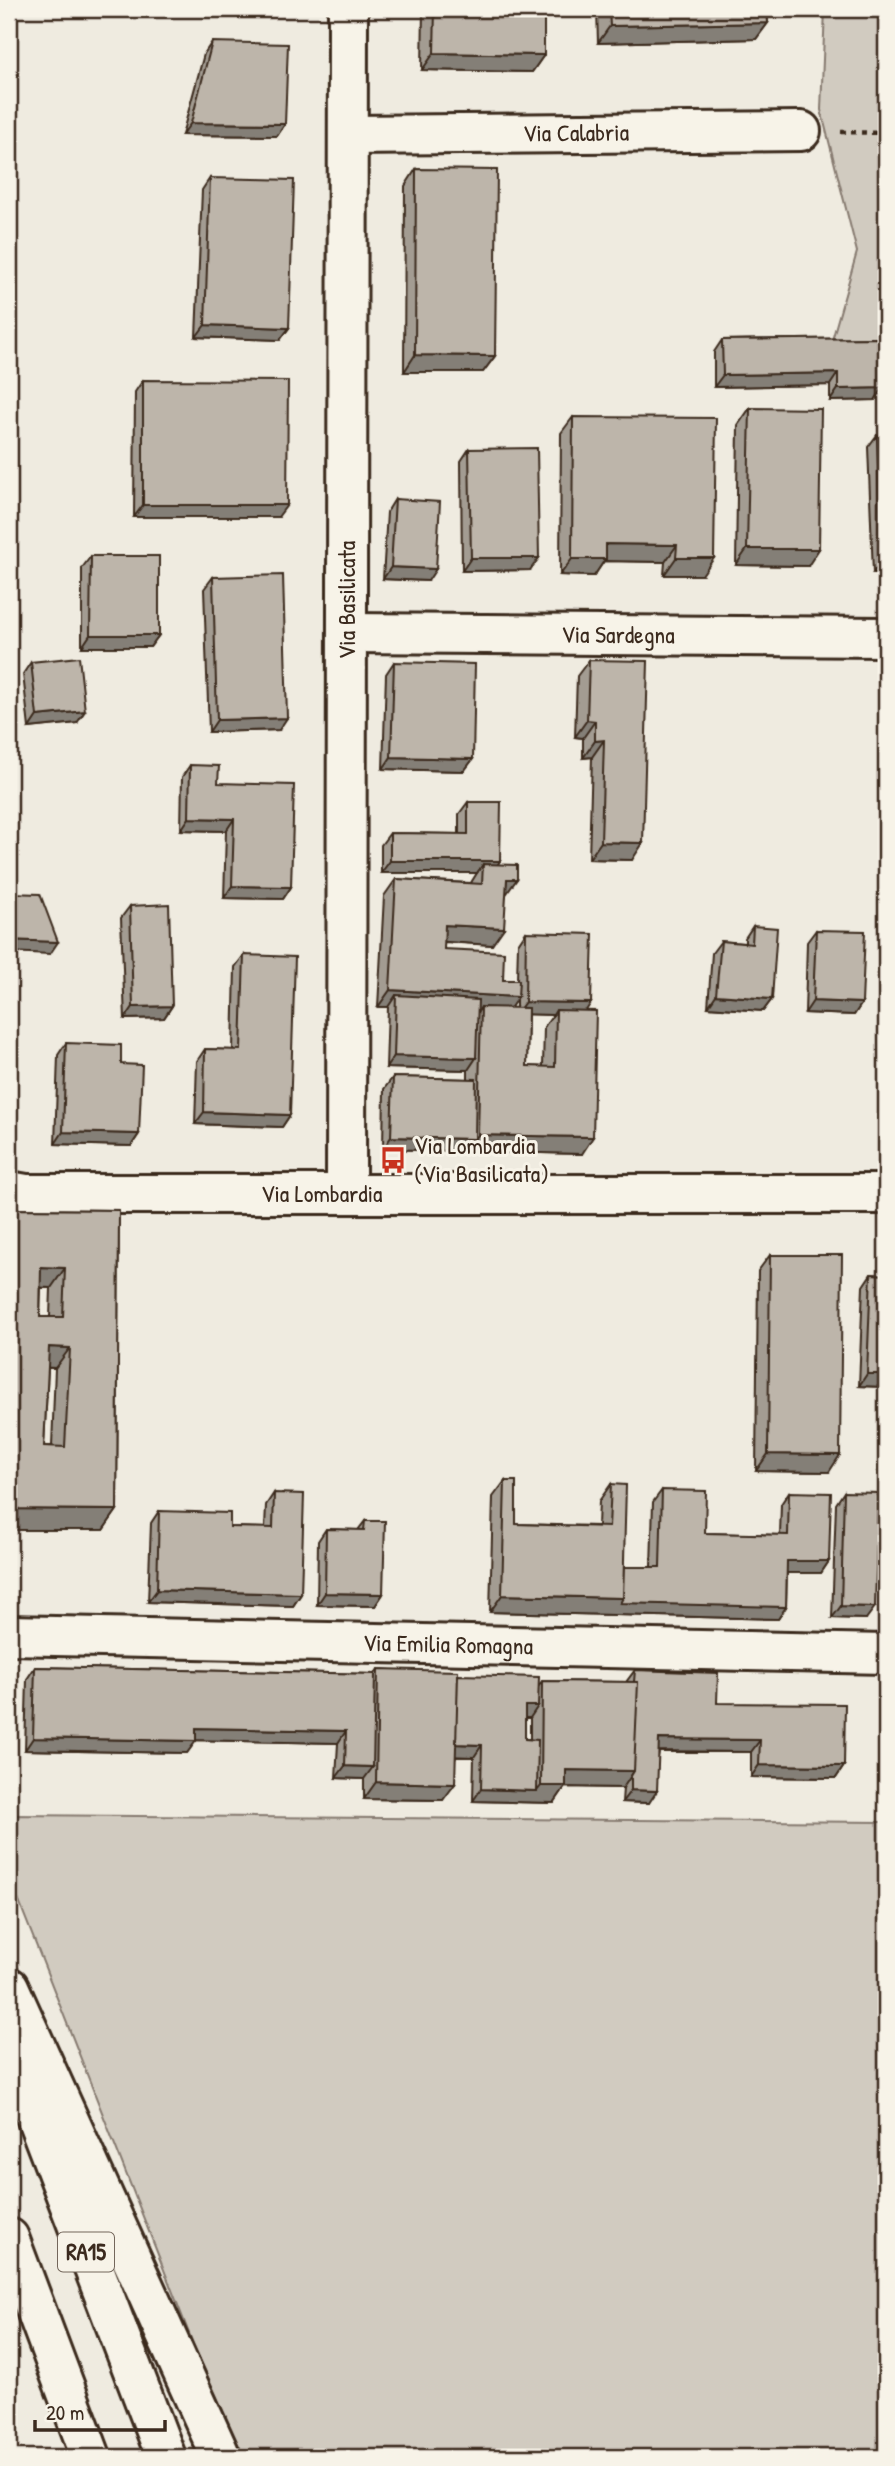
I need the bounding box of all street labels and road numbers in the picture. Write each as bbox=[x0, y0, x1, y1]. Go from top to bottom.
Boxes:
street label: Via Calabria bbox=[523, 116, 629, 148]
street label: Via Basilicata bbox=[330, 541, 362, 659]
street label: Via Sardegna bbox=[561, 618, 675, 650]
street label: Via Lombardia bbox=[261, 1177, 383, 1209]
street label: Via Emilia Romagna bbox=[362, 1626, 533, 1661]
road number: RA15 bbox=[58, 2232, 114, 2272]

